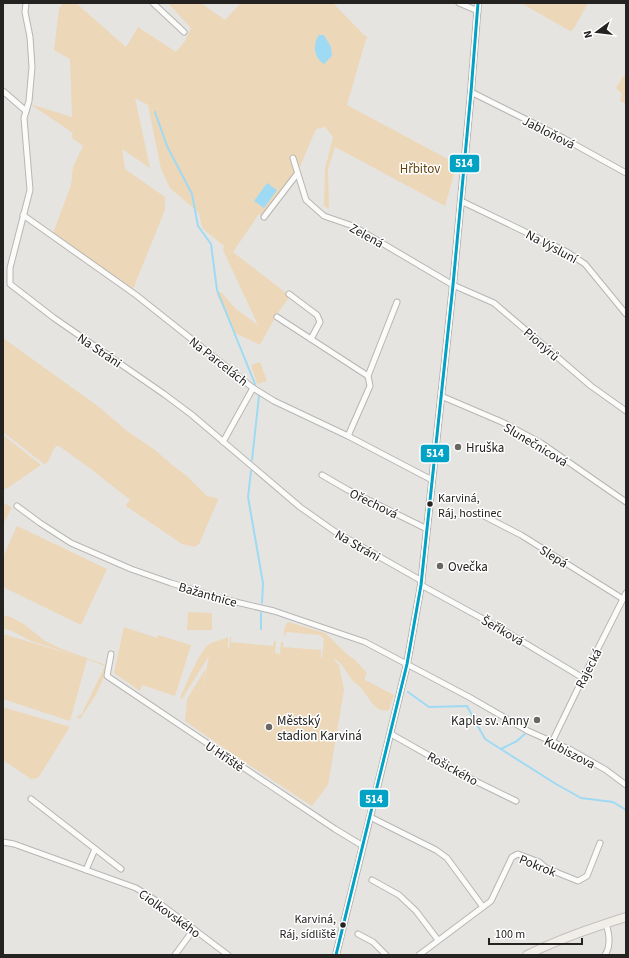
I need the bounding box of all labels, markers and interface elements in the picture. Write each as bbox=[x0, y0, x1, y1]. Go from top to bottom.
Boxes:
north arrow bbox=[577, 12, 617, 52]
text: N bbox=[580, 29, 596, 40]
street label: Jabloňová bbox=[519, 112, 578, 154]
line badge: 514 bbox=[449, 154, 480, 173]
text: 514 bbox=[455, 156, 473, 171]
park label: Hřbitov bbox=[400, 160, 440, 178]
street label: Zelená bbox=[346, 219, 387, 253]
street label: Na Výsluní bbox=[522, 226, 581, 268]
street label: Pionýrů bbox=[519, 324, 563, 365]
street label: Na Stráni bbox=[74, 329, 125, 372]
street label: Na Parcelách bbox=[185, 333, 252, 391]
street label: Slunečnicová bbox=[500, 419, 571, 471]
place label: Hruška bbox=[466, 439, 504, 457]
marker: Hruška bbox=[453, 442, 463, 452]
line badge: 514 bbox=[420, 444, 450, 463]
text: 514 bbox=[426, 446, 444, 461]
street label: Ořechová bbox=[346, 484, 401, 523]
place label: Karviná, Ráj, hostinec bbox=[438, 490, 503, 522]
marker: Karviná, Ráj, hostinec bbox=[425, 499, 435, 509]
street label: Na Stráni bbox=[331, 526, 384, 566]
street label: Slepá bbox=[536, 541, 571, 573]
place label: Ovečka bbox=[448, 558, 488, 576]
marker: Ovečka bbox=[435, 561, 445, 571]
street label: Bažantnice bbox=[176, 578, 239, 612]
street label: Šeříková bbox=[478, 611, 527, 650]
street label: Rajecká bbox=[571, 645, 607, 691]
place label: Městský stadion Karviná bbox=[277, 712, 362, 745]
place label: Kaple sv. Anny bbox=[451, 712, 529, 730]
marker: Kaple sv. Anny bbox=[532, 715, 542, 725]
marker: Městský stadion Karviná bbox=[264, 722, 274, 732]
street label: Kubiszova bbox=[541, 732, 598, 773]
street label: U Hřiště bbox=[202, 737, 247, 776]
street label: Rošického bbox=[424, 748, 481, 790]
line badge: 514 bbox=[359, 789, 389, 808]
text: 514 bbox=[365, 792, 383, 807]
street label: Pokrok bbox=[516, 850, 559, 882]
street label: Ciolkovského bbox=[135, 885, 204, 942]
place label: Karviná, Ráj, sídliště bbox=[280, 911, 336, 943]
marker: Karviná, Ráj, sídliště bbox=[338, 920, 348, 930]
scale bar bbox=[489, 920, 582, 946]
text: 100 m bbox=[495, 926, 525, 943]

